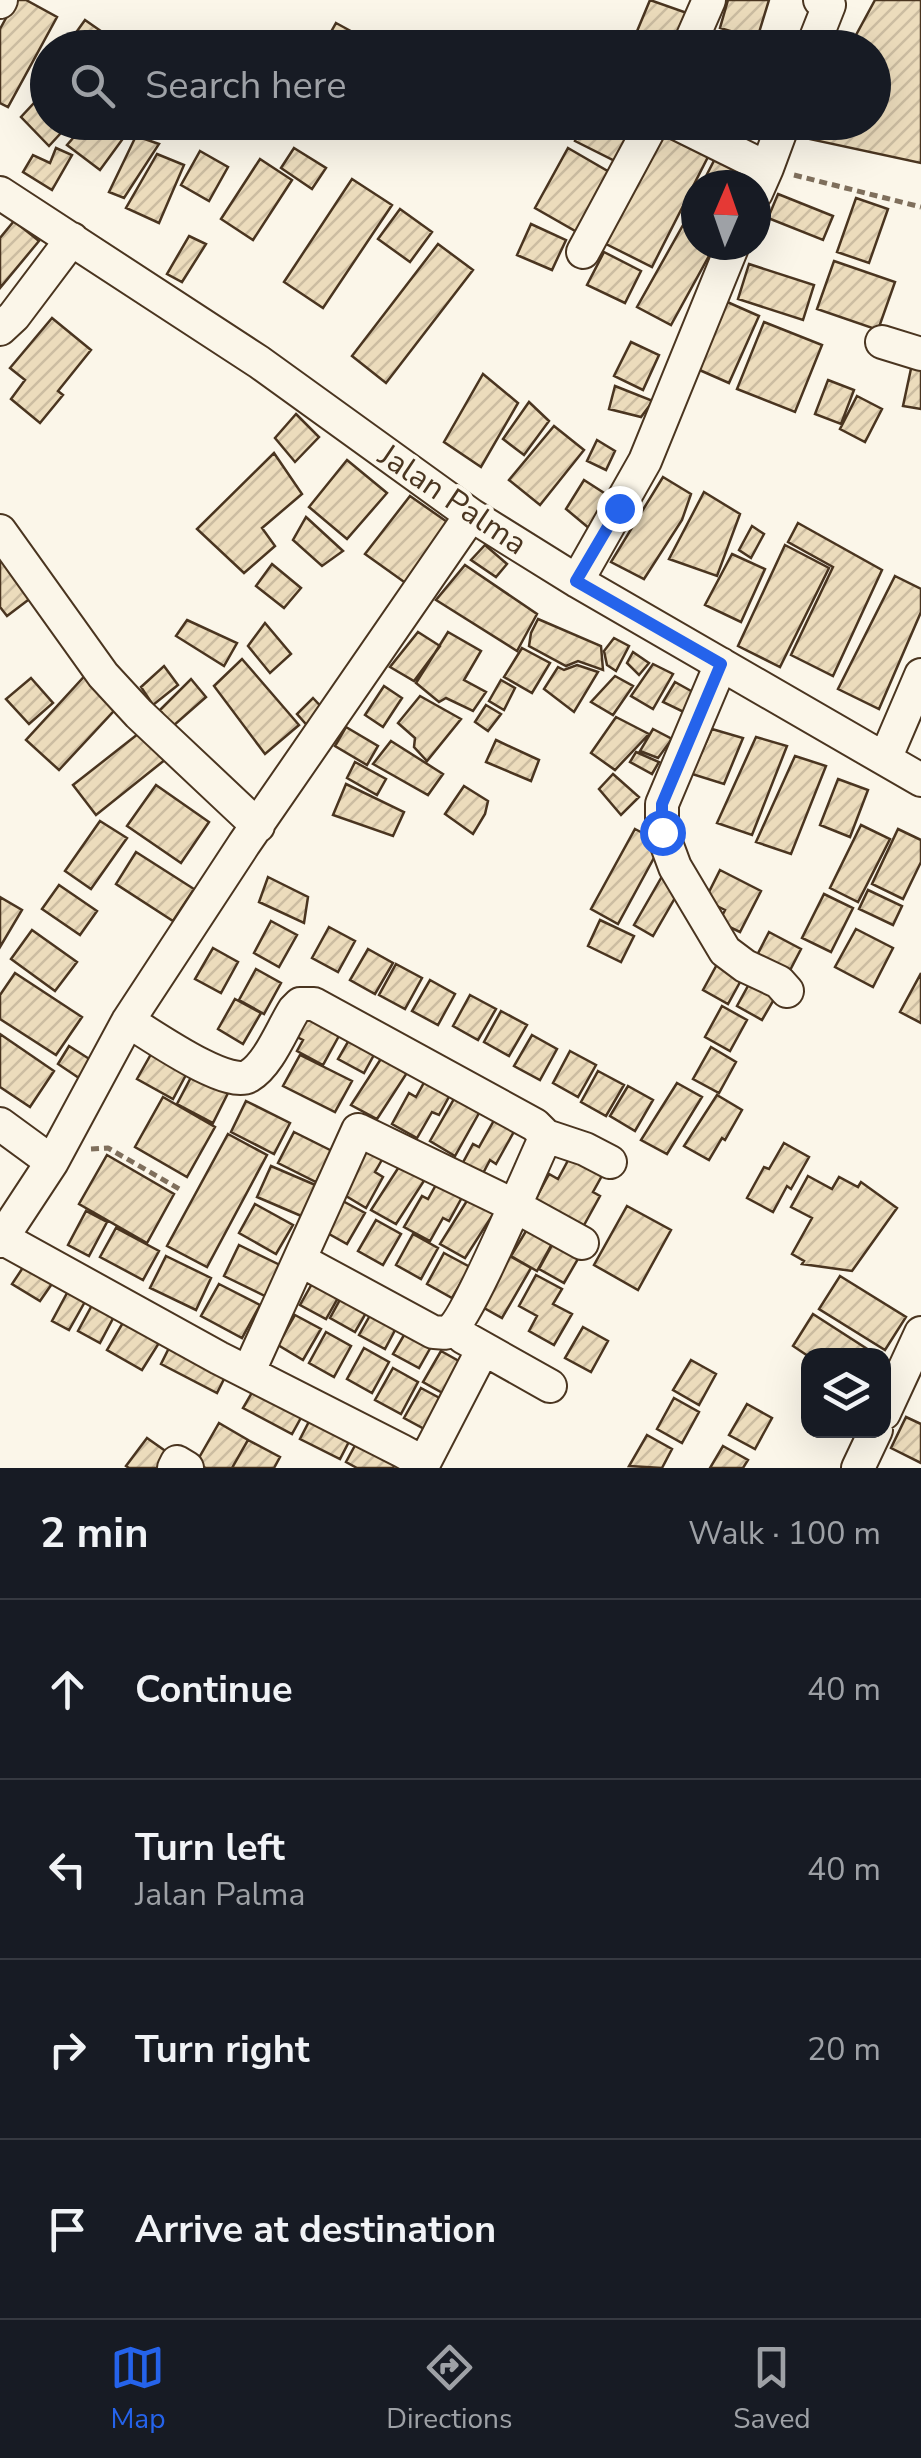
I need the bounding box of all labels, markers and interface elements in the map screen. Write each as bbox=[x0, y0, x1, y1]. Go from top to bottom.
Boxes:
search box bbox=[30, 30, 891, 140]
icon: search bbox=[65, 58, 120, 113]
text: Search here bbox=[145, 60, 346, 111]
north arrow bbox=[681, 170, 771, 260]
street label: Jalan Palma bbox=[369, 433, 535, 565]
route end bbox=[597, 486, 643, 532]
route start bbox=[640, 810, 686, 856]
map controls bbox=[801, 1348, 891, 1438]
button: layers bbox=[801, 1348, 891, 1438]
text: 2 min bbox=[40, 1505, 149, 1562]
text: Walk · 100 m bbox=[688, 1512, 881, 1555]
icon: ahead bbox=[40, 1662, 95, 1717]
text: Continue bbox=[135, 1664, 293, 1715]
text: 40 m bbox=[807, 1668, 881, 1711]
text: Turn left bbox=[135, 1822, 285, 1873]
icon: left bbox=[40, 1842, 95, 1897]
text: 40 m bbox=[807, 1848, 881, 1891]
text: Jalan Palma bbox=[135, 1873, 305, 1916]
icon: right bbox=[40, 2022, 95, 2077]
text: Turn right bbox=[135, 2024, 310, 2075]
text: 20 m bbox=[807, 2028, 881, 2071]
icon: arrive bbox=[40, 2202, 95, 2257]
text: Arrive at destination bbox=[135, 2204, 496, 2255]
tab: Map bbox=[110, 2340, 165, 2438]
tab: Directions bbox=[386, 2340, 512, 2438]
tab: Saved bbox=[733, 2340, 811, 2438]

